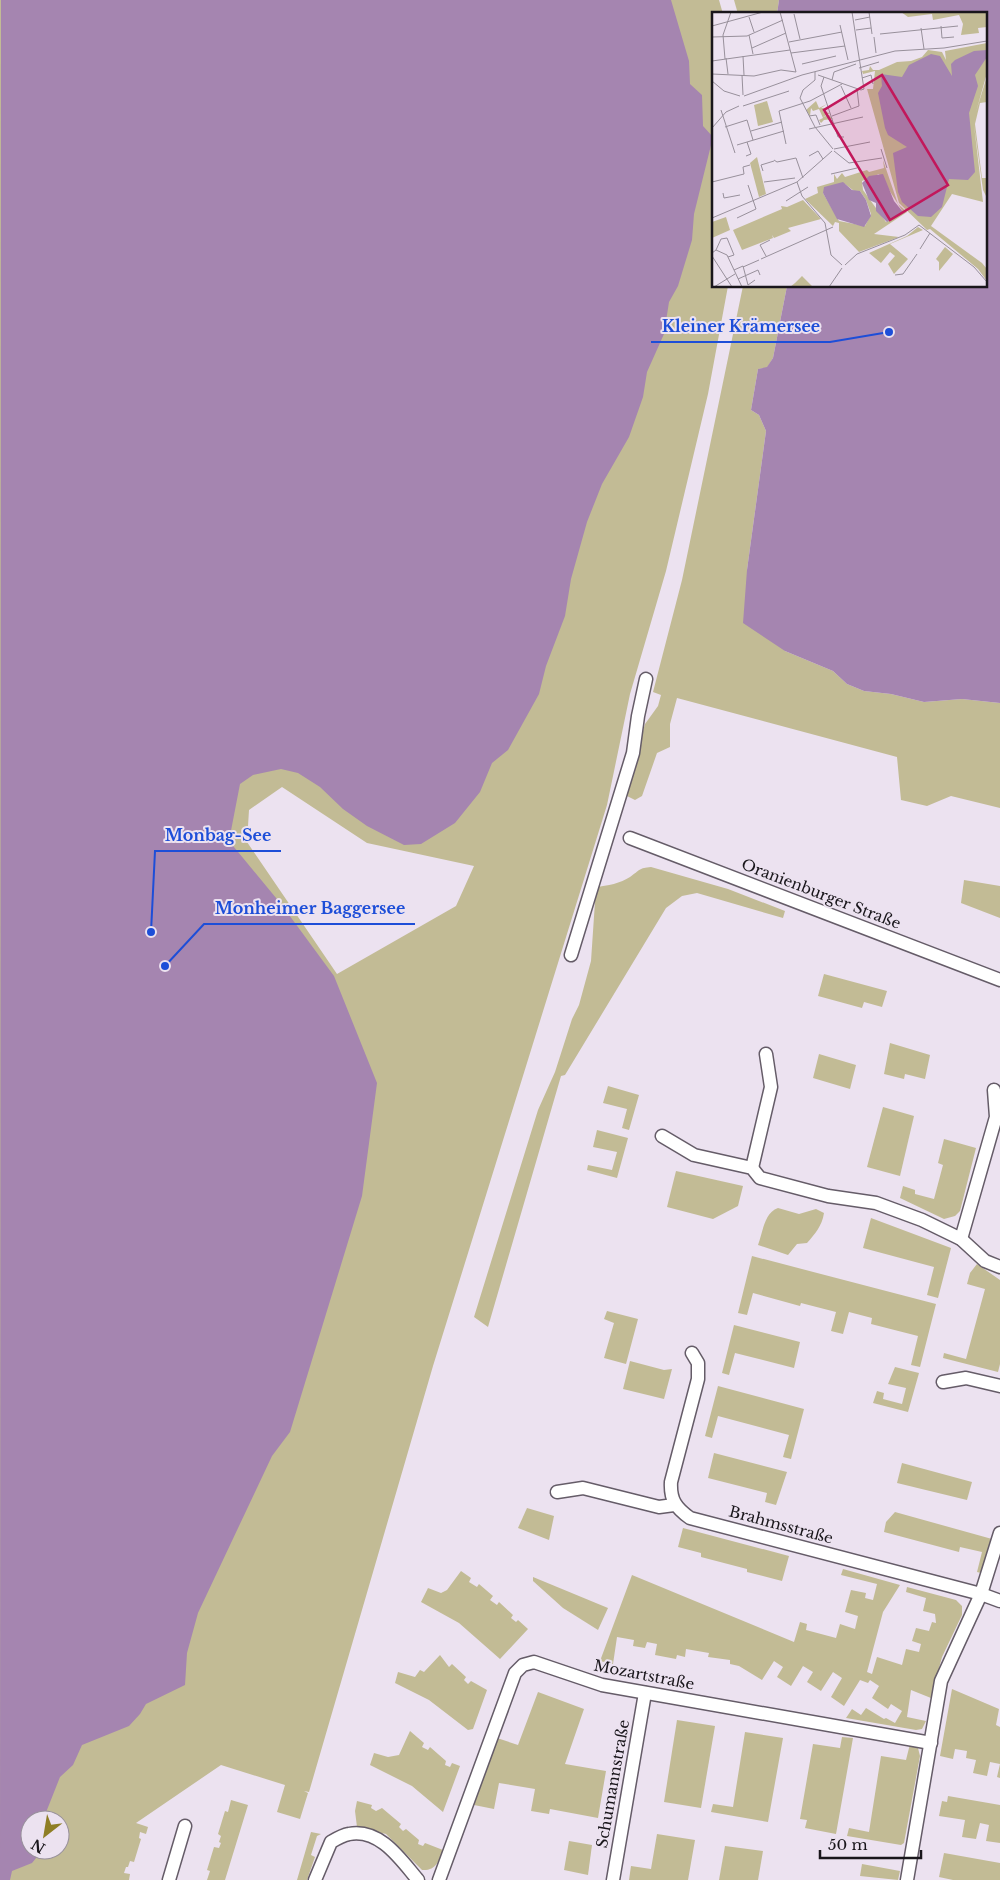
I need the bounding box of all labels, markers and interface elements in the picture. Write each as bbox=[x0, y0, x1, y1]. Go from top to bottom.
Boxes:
inset map bbox=[712, 12, 988, 288]
callout: Kleiner Krämersee bbox=[651, 311, 830, 342]
text: Kleiner Krämersee bbox=[662, 316, 820, 336]
callout: Monbag-See bbox=[155, 820, 281, 851]
text: Monbag-See bbox=[165, 825, 271, 845]
street label: Oranienburger Straße bbox=[739, 854, 904, 933]
callout: Monheimer Baggersee bbox=[204, 893, 415, 924]
text: Monheimer Baggersee bbox=[215, 898, 405, 918]
street label: Brahmsstraße bbox=[727, 1501, 835, 1548]
street label: Mozartstraße bbox=[592, 1655, 696, 1694]
street label: Schumannstraße bbox=[592, 1718, 633, 1850]
north arrow bbox=[20, 1810, 70, 1860]
scale bar bbox=[820, 1828, 921, 1860]
text: N bbox=[28, 1835, 49, 1857]
text: 50 m bbox=[828, 1835, 868, 1854]

